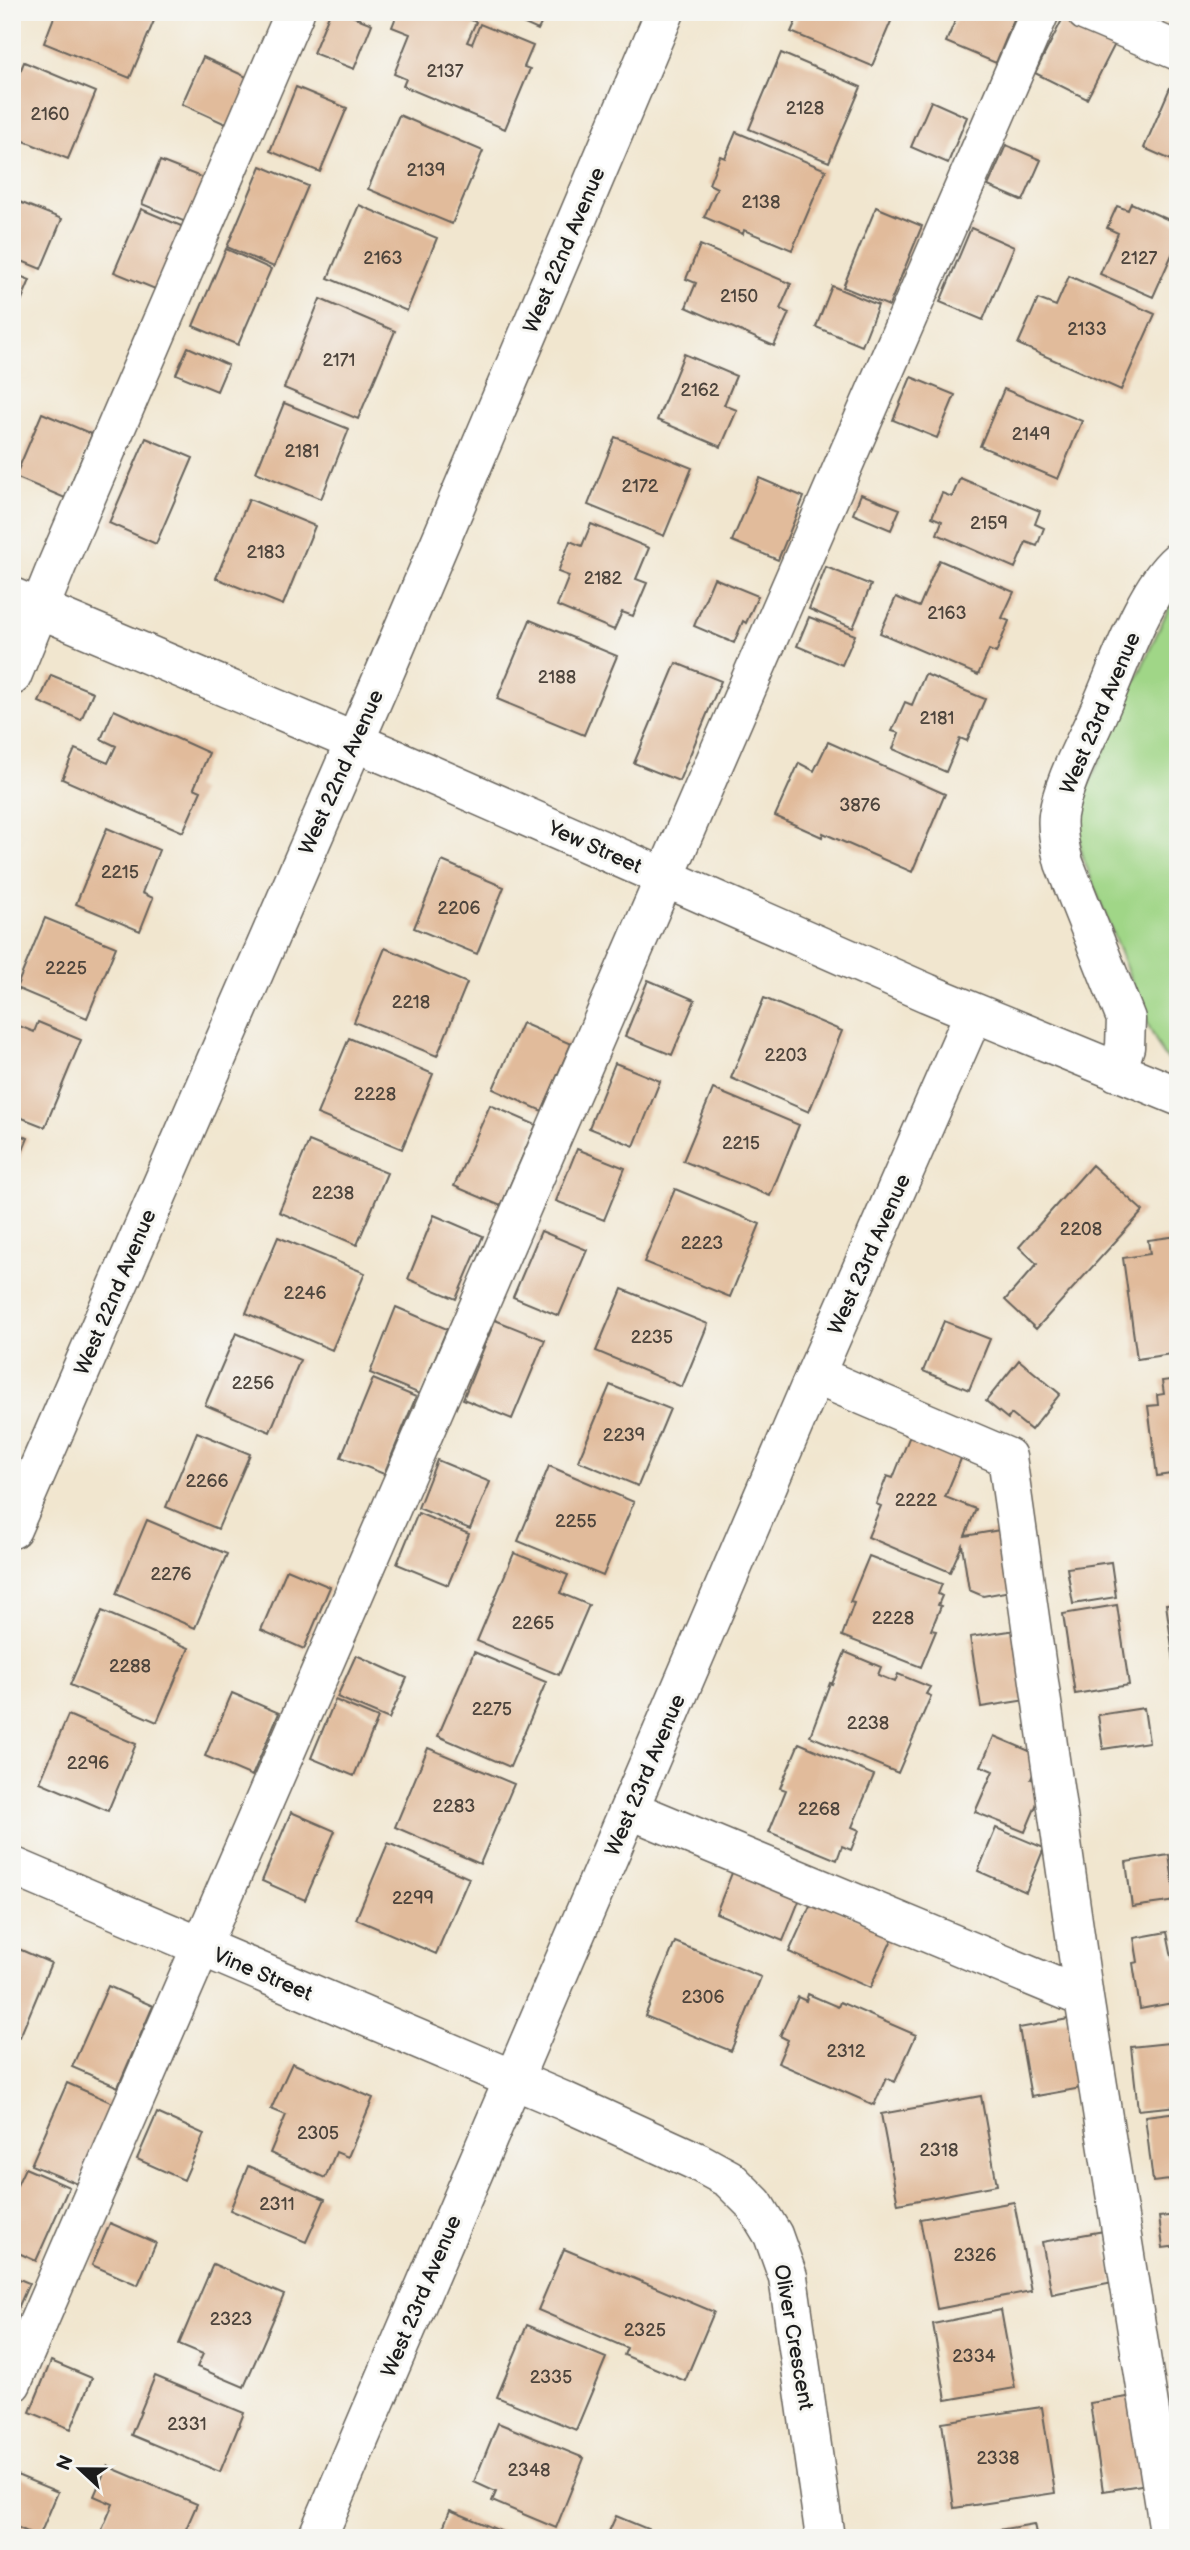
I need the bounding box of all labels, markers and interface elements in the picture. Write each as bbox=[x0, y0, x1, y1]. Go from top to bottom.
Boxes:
house number: 2137 bbox=[426, 61, 464, 82]
house number: 2128 bbox=[786, 98, 824, 119]
house number: 2160 bbox=[31, 104, 69, 125]
house number: 2139 bbox=[407, 160, 445, 181]
street label: West 22nd Avenue bbox=[518, 164, 611, 337]
house number: 2138 bbox=[742, 192, 780, 213]
house number: 2163 bbox=[363, 248, 403, 269]
house number: 2127 bbox=[1121, 248, 1158, 269]
house number: 2150 bbox=[720, 286, 758, 307]
house number: 2133 bbox=[1067, 319, 1107, 340]
house number: 2171 bbox=[322, 350, 356, 371]
house number: 2162 bbox=[681, 380, 720, 401]
house number: 2149 bbox=[1012, 424, 1050, 445]
house number: 2181 bbox=[285, 441, 319, 462]
house number: 2172 bbox=[622, 476, 659, 497]
house number: 2159 bbox=[970, 513, 1008, 534]
house number: 2183 bbox=[247, 542, 285, 563]
house number: 2182 bbox=[584, 568, 623, 589]
house number: 2163 bbox=[927, 603, 967, 624]
street label: West 23rd Avenue bbox=[1055, 629, 1146, 798]
house number: 2188 bbox=[538, 667, 576, 688]
street label: West 22nd Avenue bbox=[294, 686, 389, 858]
house number: 2181 bbox=[920, 708, 954, 729]
house number: 3876 bbox=[839, 795, 881, 816]
street label: Yew Street bbox=[543, 815, 646, 879]
house number: 2215 bbox=[101, 862, 139, 883]
house number: 2206 bbox=[438, 898, 480, 919]
house number: 2225 bbox=[45, 958, 87, 979]
house number: 2218 bbox=[392, 992, 430, 1013]
house number: 2203 bbox=[765, 1045, 807, 1066]
house number: 2228 bbox=[354, 1084, 396, 1105]
house number: 2215 bbox=[722, 1133, 760, 1154]
street label: West 23rd Avenue bbox=[823, 1170, 916, 1338]
house number: 2238 bbox=[312, 1183, 354, 1204]
street label: West 22nd Avenue bbox=[69, 1206, 162, 1379]
house number: 2208 bbox=[1060, 1219, 1102, 1240]
house number: 2223 bbox=[681, 1233, 723, 1254]
house number: 2246 bbox=[284, 1283, 326, 1304]
house number: 2235 bbox=[631, 1327, 673, 1348]
house number: 2256 bbox=[232, 1373, 274, 1394]
house number: 2239 bbox=[603, 1425, 645, 1446]
house number: 2266 bbox=[185, 1471, 229, 1492]
house number: 2222 bbox=[895, 1490, 938, 1511]
house number: 2255 bbox=[555, 1511, 597, 1532]
house number: 2276 bbox=[150, 1564, 192, 1585]
house number: 2228 bbox=[872, 1608, 914, 1629]
house number: 2265 bbox=[512, 1613, 554, 1634]
house number: 2288 bbox=[109, 1656, 151, 1677]
street label: West 23rd Avenue bbox=[600, 1691, 691, 1860]
house number: 2275 bbox=[472, 1699, 512, 1720]
house number: 2238 bbox=[847, 1713, 889, 1734]
house number: 2296 bbox=[67, 1753, 109, 1774]
house number: 2283 bbox=[433, 1796, 475, 1817]
house number: 2268 bbox=[798, 1799, 840, 1820]
house number: 2299 bbox=[392, 1888, 434, 1909]
street label: Vine Street bbox=[210, 1942, 317, 2007]
house number: 2306 bbox=[682, 1987, 724, 2008]
house number: 2312 bbox=[827, 2041, 866, 2062]
house number: 2305 bbox=[297, 2123, 339, 2144]
house number: 2318 bbox=[920, 2140, 958, 2161]
house number: 2311 bbox=[259, 2194, 295, 2215]
street label: West 23rd Avenue bbox=[376, 2212, 467, 2381]
house number: 2326 bbox=[954, 2245, 996, 2266]
street label: Oliver Crescent bbox=[768, 2262, 819, 2412]
house number: 2323 bbox=[210, 2309, 252, 2330]
house number: 2325 bbox=[624, 2320, 666, 2341]
house number: 2334 bbox=[952, 2346, 996, 2367]
house number: 2335 bbox=[530, 2367, 572, 2388]
house number: 2331 bbox=[167, 2414, 207, 2435]
north arrow bbox=[46, 2434, 116, 2504]
house number: 2338 bbox=[977, 2448, 1019, 2469]
text: N bbox=[52, 2452, 79, 2474]
house number: 2348 bbox=[508, 2460, 550, 2481]

